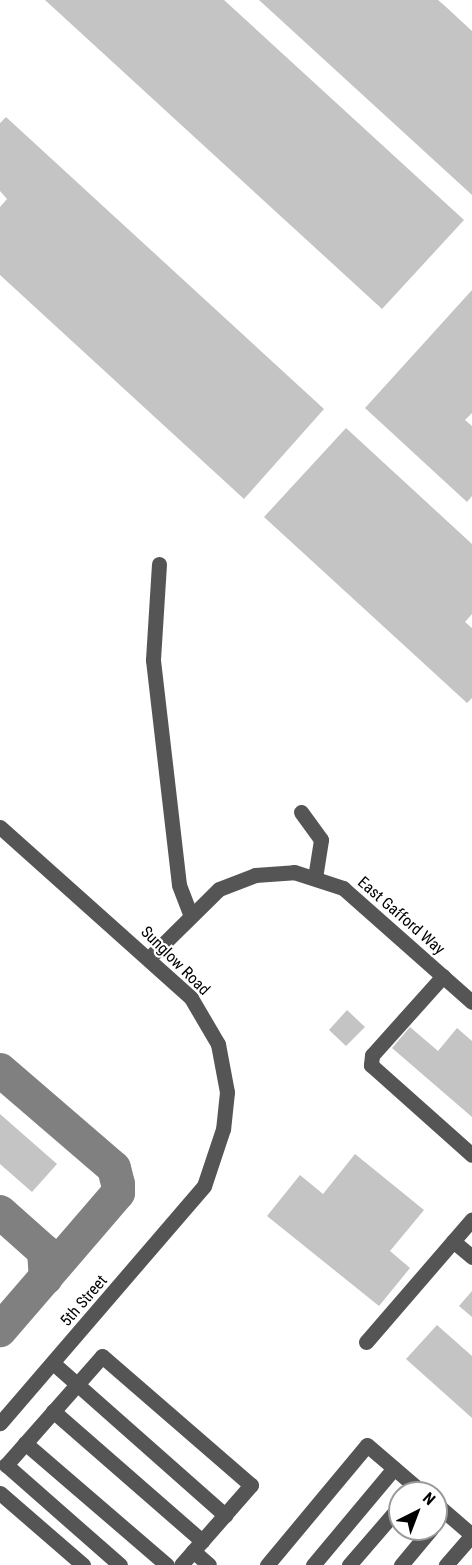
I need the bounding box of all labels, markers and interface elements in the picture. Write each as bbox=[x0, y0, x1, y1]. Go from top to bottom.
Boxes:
street label: East Gafford Way bbox=[354, 873, 448, 959]
street label: Sunglow Road bbox=[137, 923, 213, 999]
street label: 5th Street bbox=[57, 1271, 111, 1331]
north arrow bbox=[388, 1481, 448, 1541]
text: N bbox=[419, 1488, 439, 1509]

